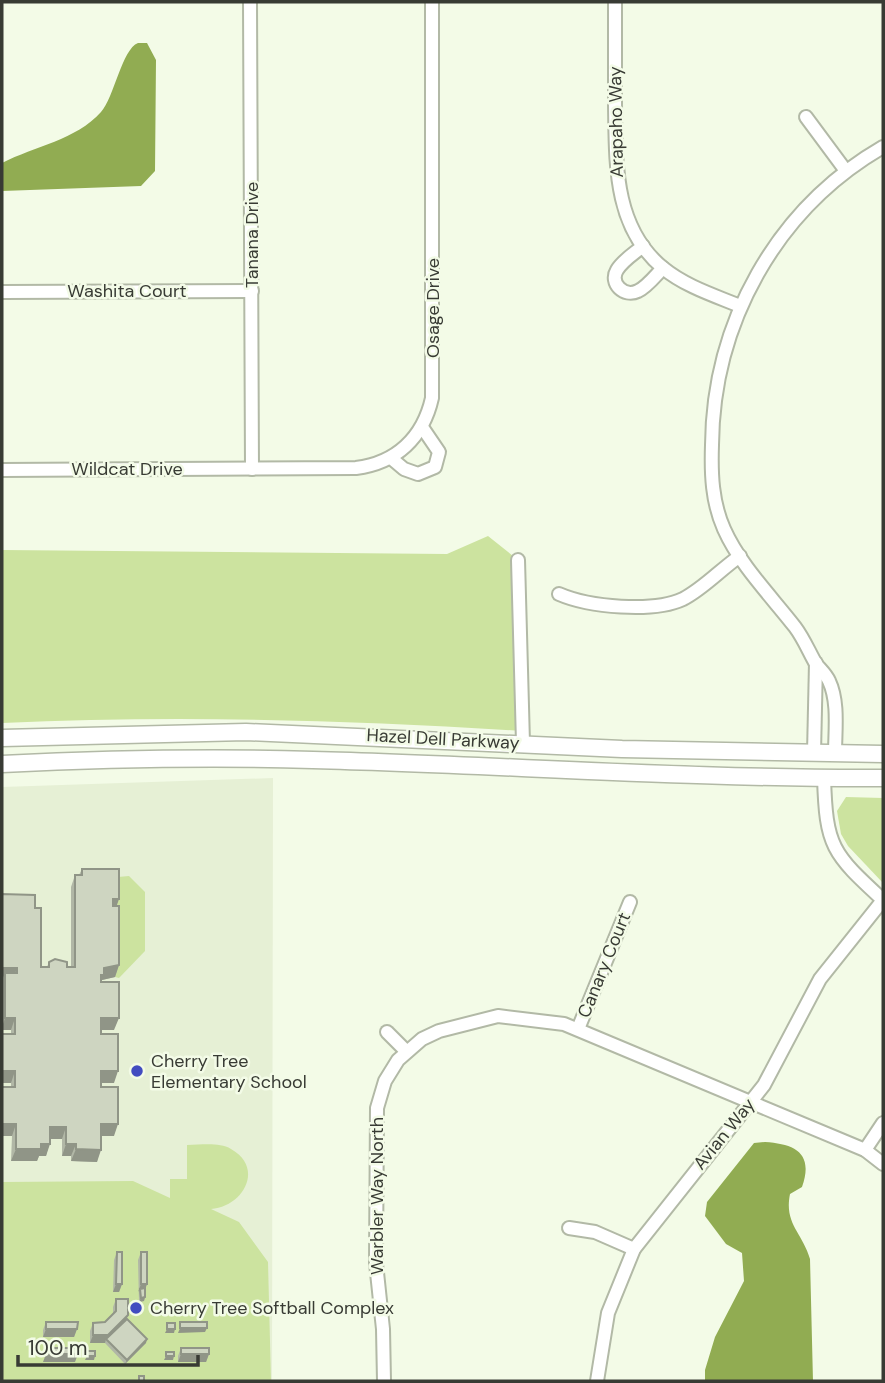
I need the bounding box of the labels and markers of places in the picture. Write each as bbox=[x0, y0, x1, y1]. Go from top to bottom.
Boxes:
place label: Cherry Tree Elementary School bbox=[151, 1049, 307, 1094]
marker: Cherry Tree Elementary School bbox=[129, 1063, 145, 1079]
place label: Cherry Tree Softball Complex bbox=[150, 1296, 394, 1320]
marker: Cherry Tree Softball Complex bbox=[128, 1300, 144, 1316]

